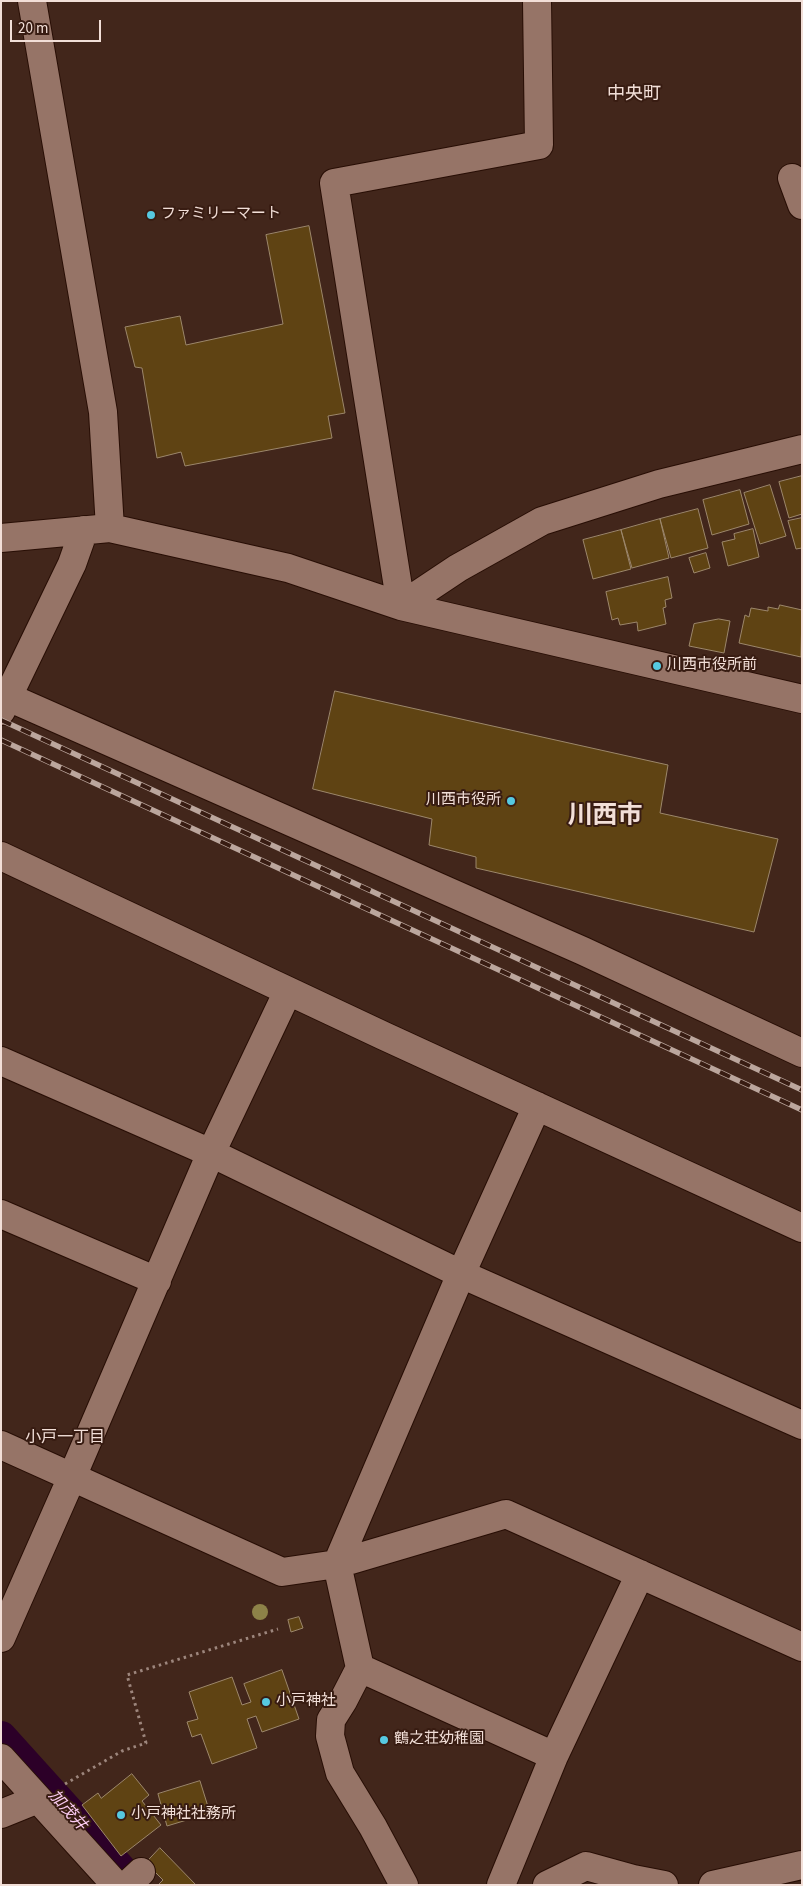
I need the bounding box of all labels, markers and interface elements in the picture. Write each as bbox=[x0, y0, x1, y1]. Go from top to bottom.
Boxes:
scale bar bbox=[12, 10, 104, 42]
text: 20 m bbox=[18, 18, 48, 39]
district label: 中央町 bbox=[607, 84, 661, 106]
place label: ファミリーマート bbox=[161, 206, 281, 224]
marker: ファミリーマート bbox=[145, 209, 157, 221]
place label: 川西市役所前 bbox=[667, 657, 757, 675]
marker: 川西市役所前 bbox=[651, 660, 663, 672]
place label: 川西市役所 bbox=[426, 792, 501, 810]
marker: 川西市役所 bbox=[505, 795, 517, 807]
district label: 川西市 bbox=[568, 803, 642, 833]
district label: 小戸一丁目 bbox=[25, 1428, 105, 1448]
place label: 小戸神社 bbox=[276, 1693, 336, 1711]
marker: 小戸神社 bbox=[260, 1696, 272, 1708]
place label: 鶴之荘幼稚園 bbox=[394, 1731, 484, 1749]
marker: 鶴之荘幼稚園 bbox=[378, 1734, 390, 1746]
water label: 加茂井 bbox=[44, 1787, 90, 1835]
place label: 小戸神社社務所 bbox=[131, 1806, 236, 1824]
marker: 小戸神社社務所 bbox=[115, 1809, 127, 1821]

